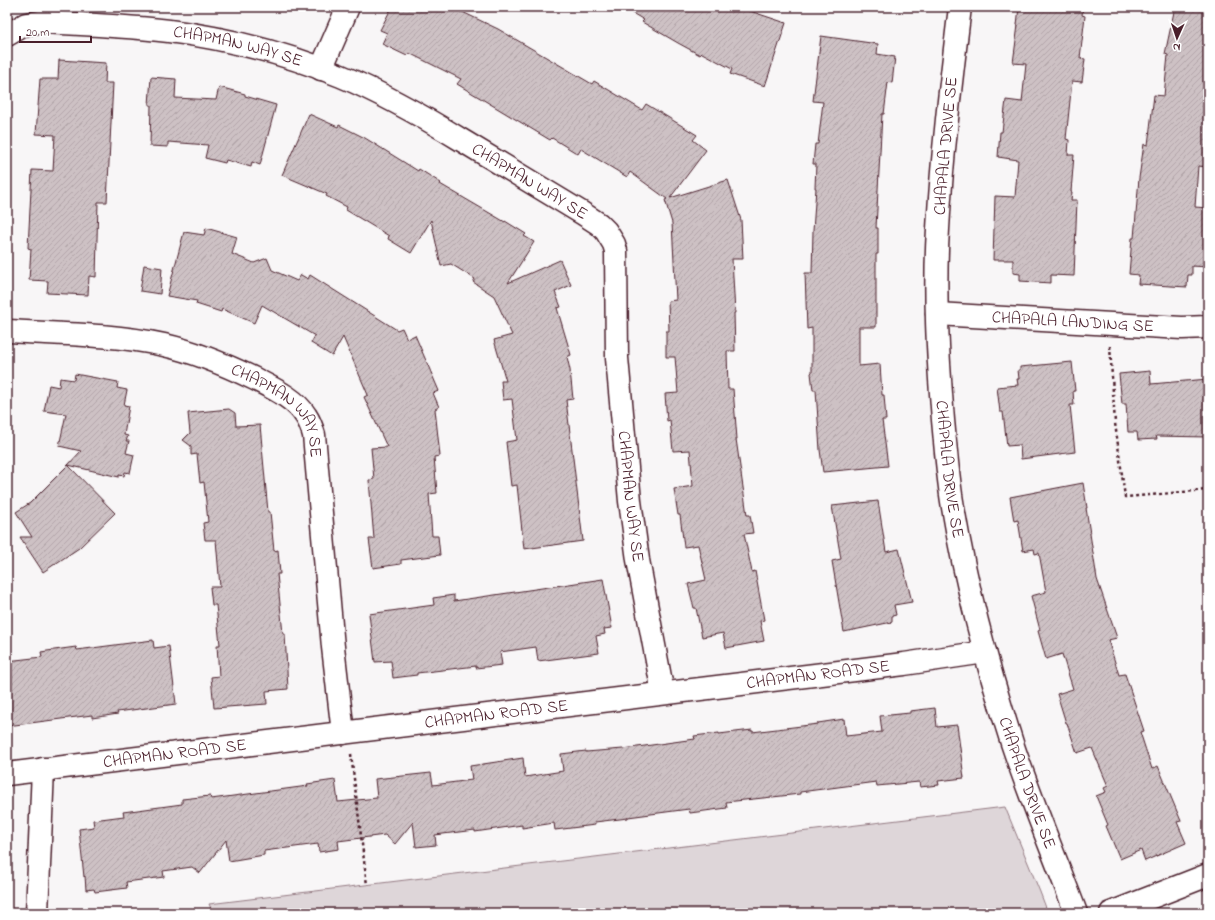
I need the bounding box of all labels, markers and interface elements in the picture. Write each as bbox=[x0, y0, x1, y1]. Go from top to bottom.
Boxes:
scale bar bbox=[20, 18, 91, 44]
north arrow bbox=[1157, 18, 1197, 58]
street label: CHAPMAN WAY SE bbox=[172, 19, 306, 73]
text: 20 m bbox=[26, 24, 49, 42]
text: N bbox=[1172, 39, 1181, 55]
street label: CHAPALA DRIVE SE bbox=[928, 76, 964, 216]
street label: CHAPMAN WAY SE bbox=[467, 136, 593, 226]
street label: CHAPALA LANDING SE bbox=[991, 305, 1155, 339]
street label: CHAPMAN WAY SE bbox=[227, 357, 328, 458]
street label: CHAPALA DRIVE SE bbox=[929, 399, 971, 540]
street label: CHAPMAN WAY SE bbox=[611, 430, 651, 564]
street label: CHAPMAN ROAD SE bbox=[745, 653, 891, 696]
street label: CHAPMAN ROAD SE bbox=[423, 693, 569, 735]
street label: CHAPALA DRIVE SE bbox=[992, 714, 1063, 853]
street label: CHAPMAN ROAD SE bbox=[102, 732, 248, 775]

